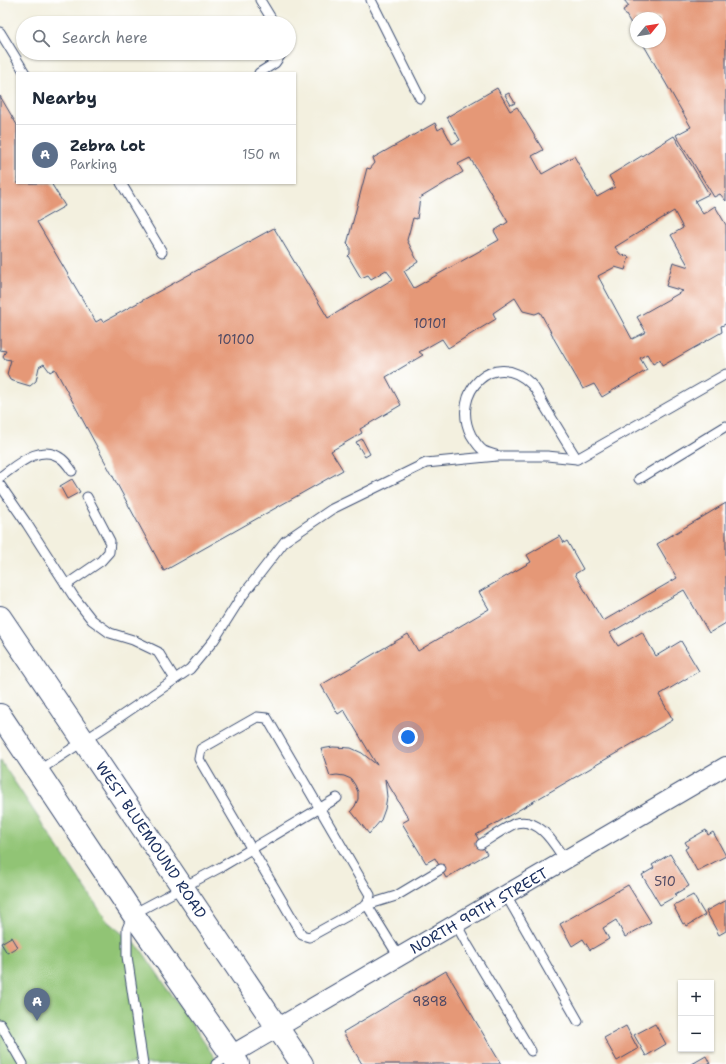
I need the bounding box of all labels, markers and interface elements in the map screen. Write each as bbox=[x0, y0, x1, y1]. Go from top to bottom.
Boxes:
north arrow bbox=[630, 12, 666, 48]
search box bbox=[16, 16, 296, 60]
icon: search bbox=[30, 27, 52, 49]
text: Search here bbox=[62, 28, 148, 48]
text: Nearby bbox=[32, 87, 97, 109]
text: Zebra Lot bbox=[70, 136, 145, 156]
text: A bbox=[40, 146, 50, 163]
text: 150 m bbox=[242, 146, 280, 163]
text: Parking bbox=[70, 156, 117, 173]
house number: 10101 bbox=[413, 315, 447, 332]
house number: 10100 bbox=[218, 331, 254, 348]
your location bbox=[398, 727, 418, 747]
street label: WEST BLUEMOUND ROAD bbox=[91, 758, 211, 922]
street label: NORTH 99TH STREET bbox=[406, 863, 552, 959]
house number: 510 bbox=[654, 873, 676, 890]
map controls bbox=[678, 980, 714, 1052]
button: + bbox=[678, 980, 714, 1016]
pin: A bbox=[24, 988, 50, 1021]
house number: 9898 bbox=[412, 993, 448, 1010]
button: − bbox=[678, 1016, 714, 1052]

